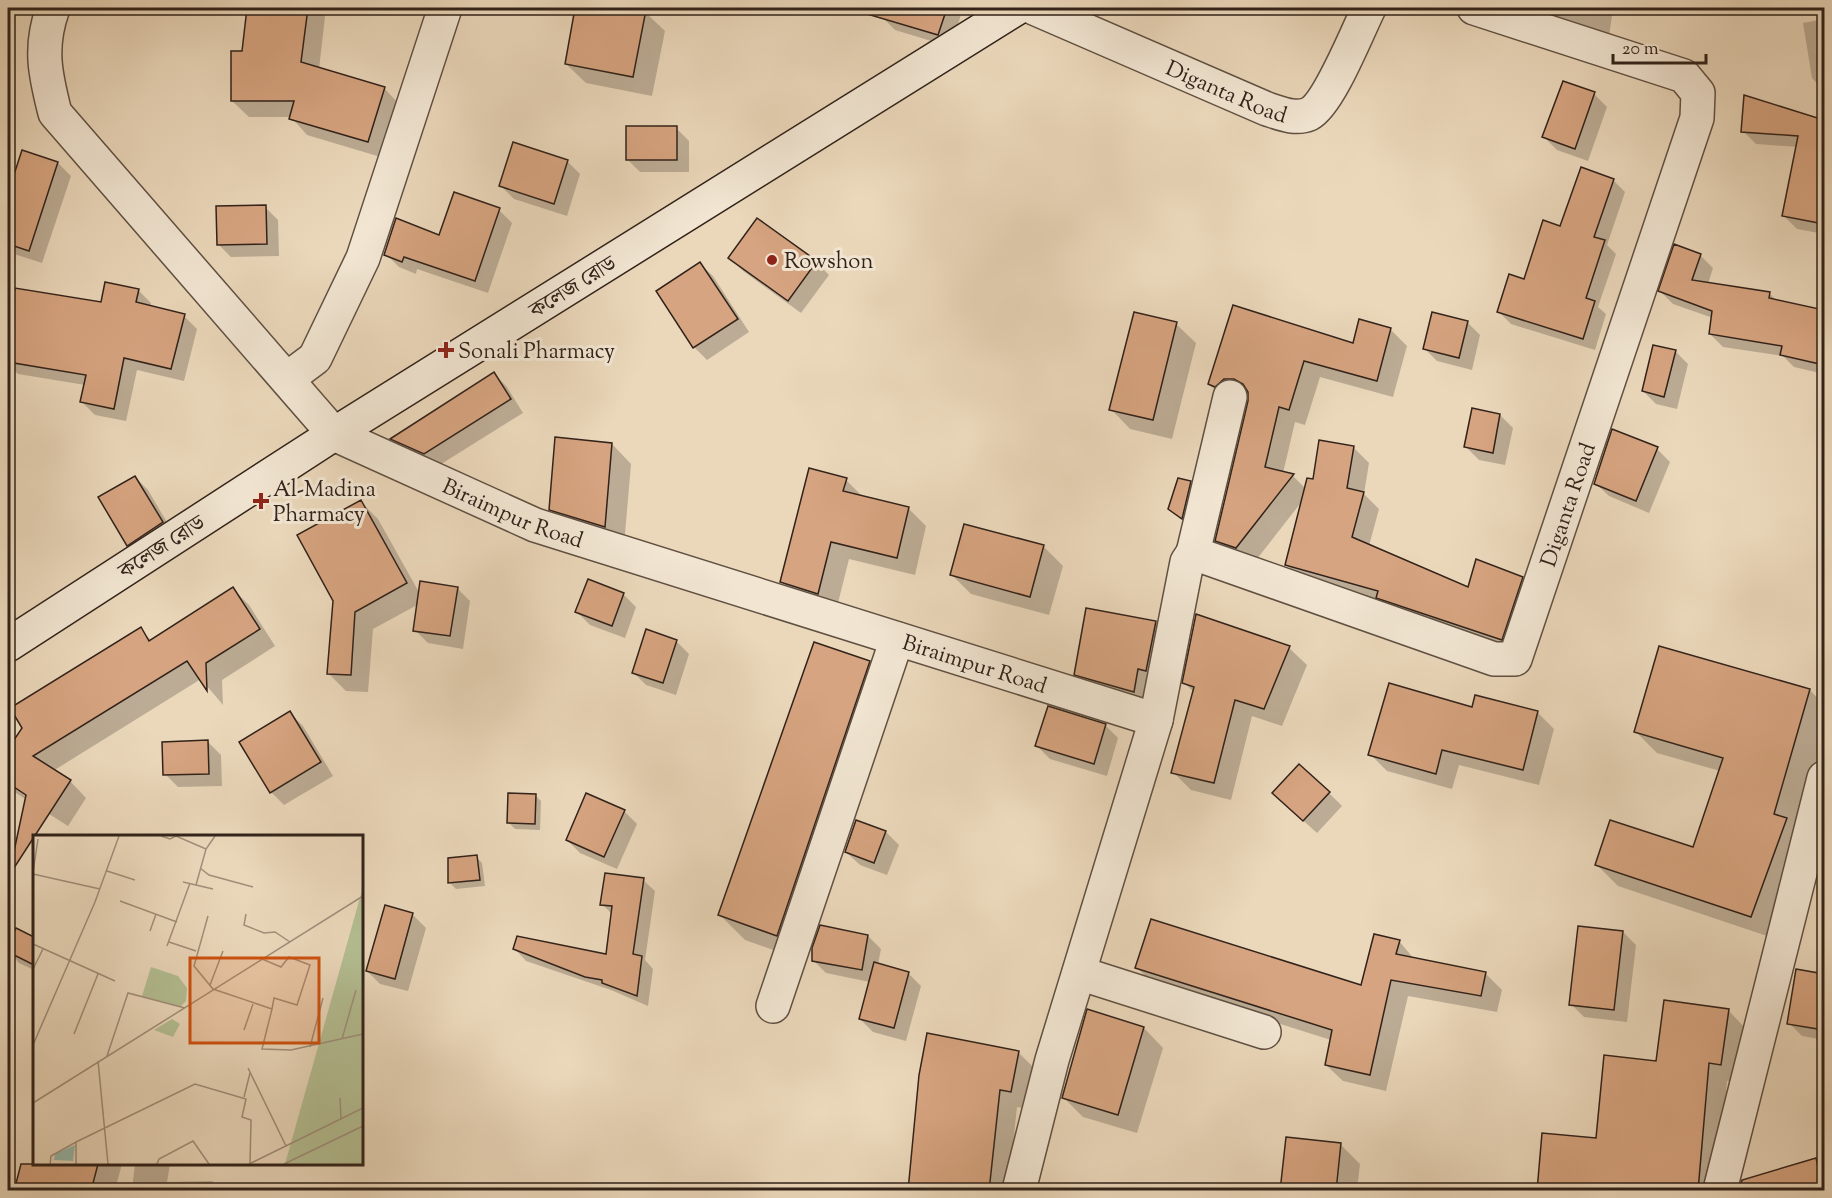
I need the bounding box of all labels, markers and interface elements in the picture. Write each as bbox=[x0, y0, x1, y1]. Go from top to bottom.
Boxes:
scale bar bbox=[1613, 27, 1706, 65]
text: 20 m bbox=[1622, 37, 1659, 63]
street label: Diganta Road bbox=[1160, 54, 1290, 133]
place label: Rowshon bbox=[784, 247, 873, 279]
street label: কলেজ রোড bbox=[523, 248, 625, 328]
marker: Rowshon bbox=[765, 253, 779, 267]
place label: Sonali Pharmacy bbox=[458, 337, 615, 369]
marker: Sonali Pharmacy bbox=[439, 343, 453, 357]
street label: Diganta Road bbox=[1534, 439, 1606, 572]
street label: Biraimpur Road bbox=[436, 472, 587, 558]
place label: Al-Madina Pharmacy bbox=[273, 475, 376, 532]
marker: Al-Madina Pharmacy bbox=[254, 494, 268, 508]
street label: কলেজ রোড bbox=[112, 508, 213, 589]
street label: Biraimpur Road bbox=[898, 628, 1050, 704]
inset map bbox=[33, 835, 363, 1165]

